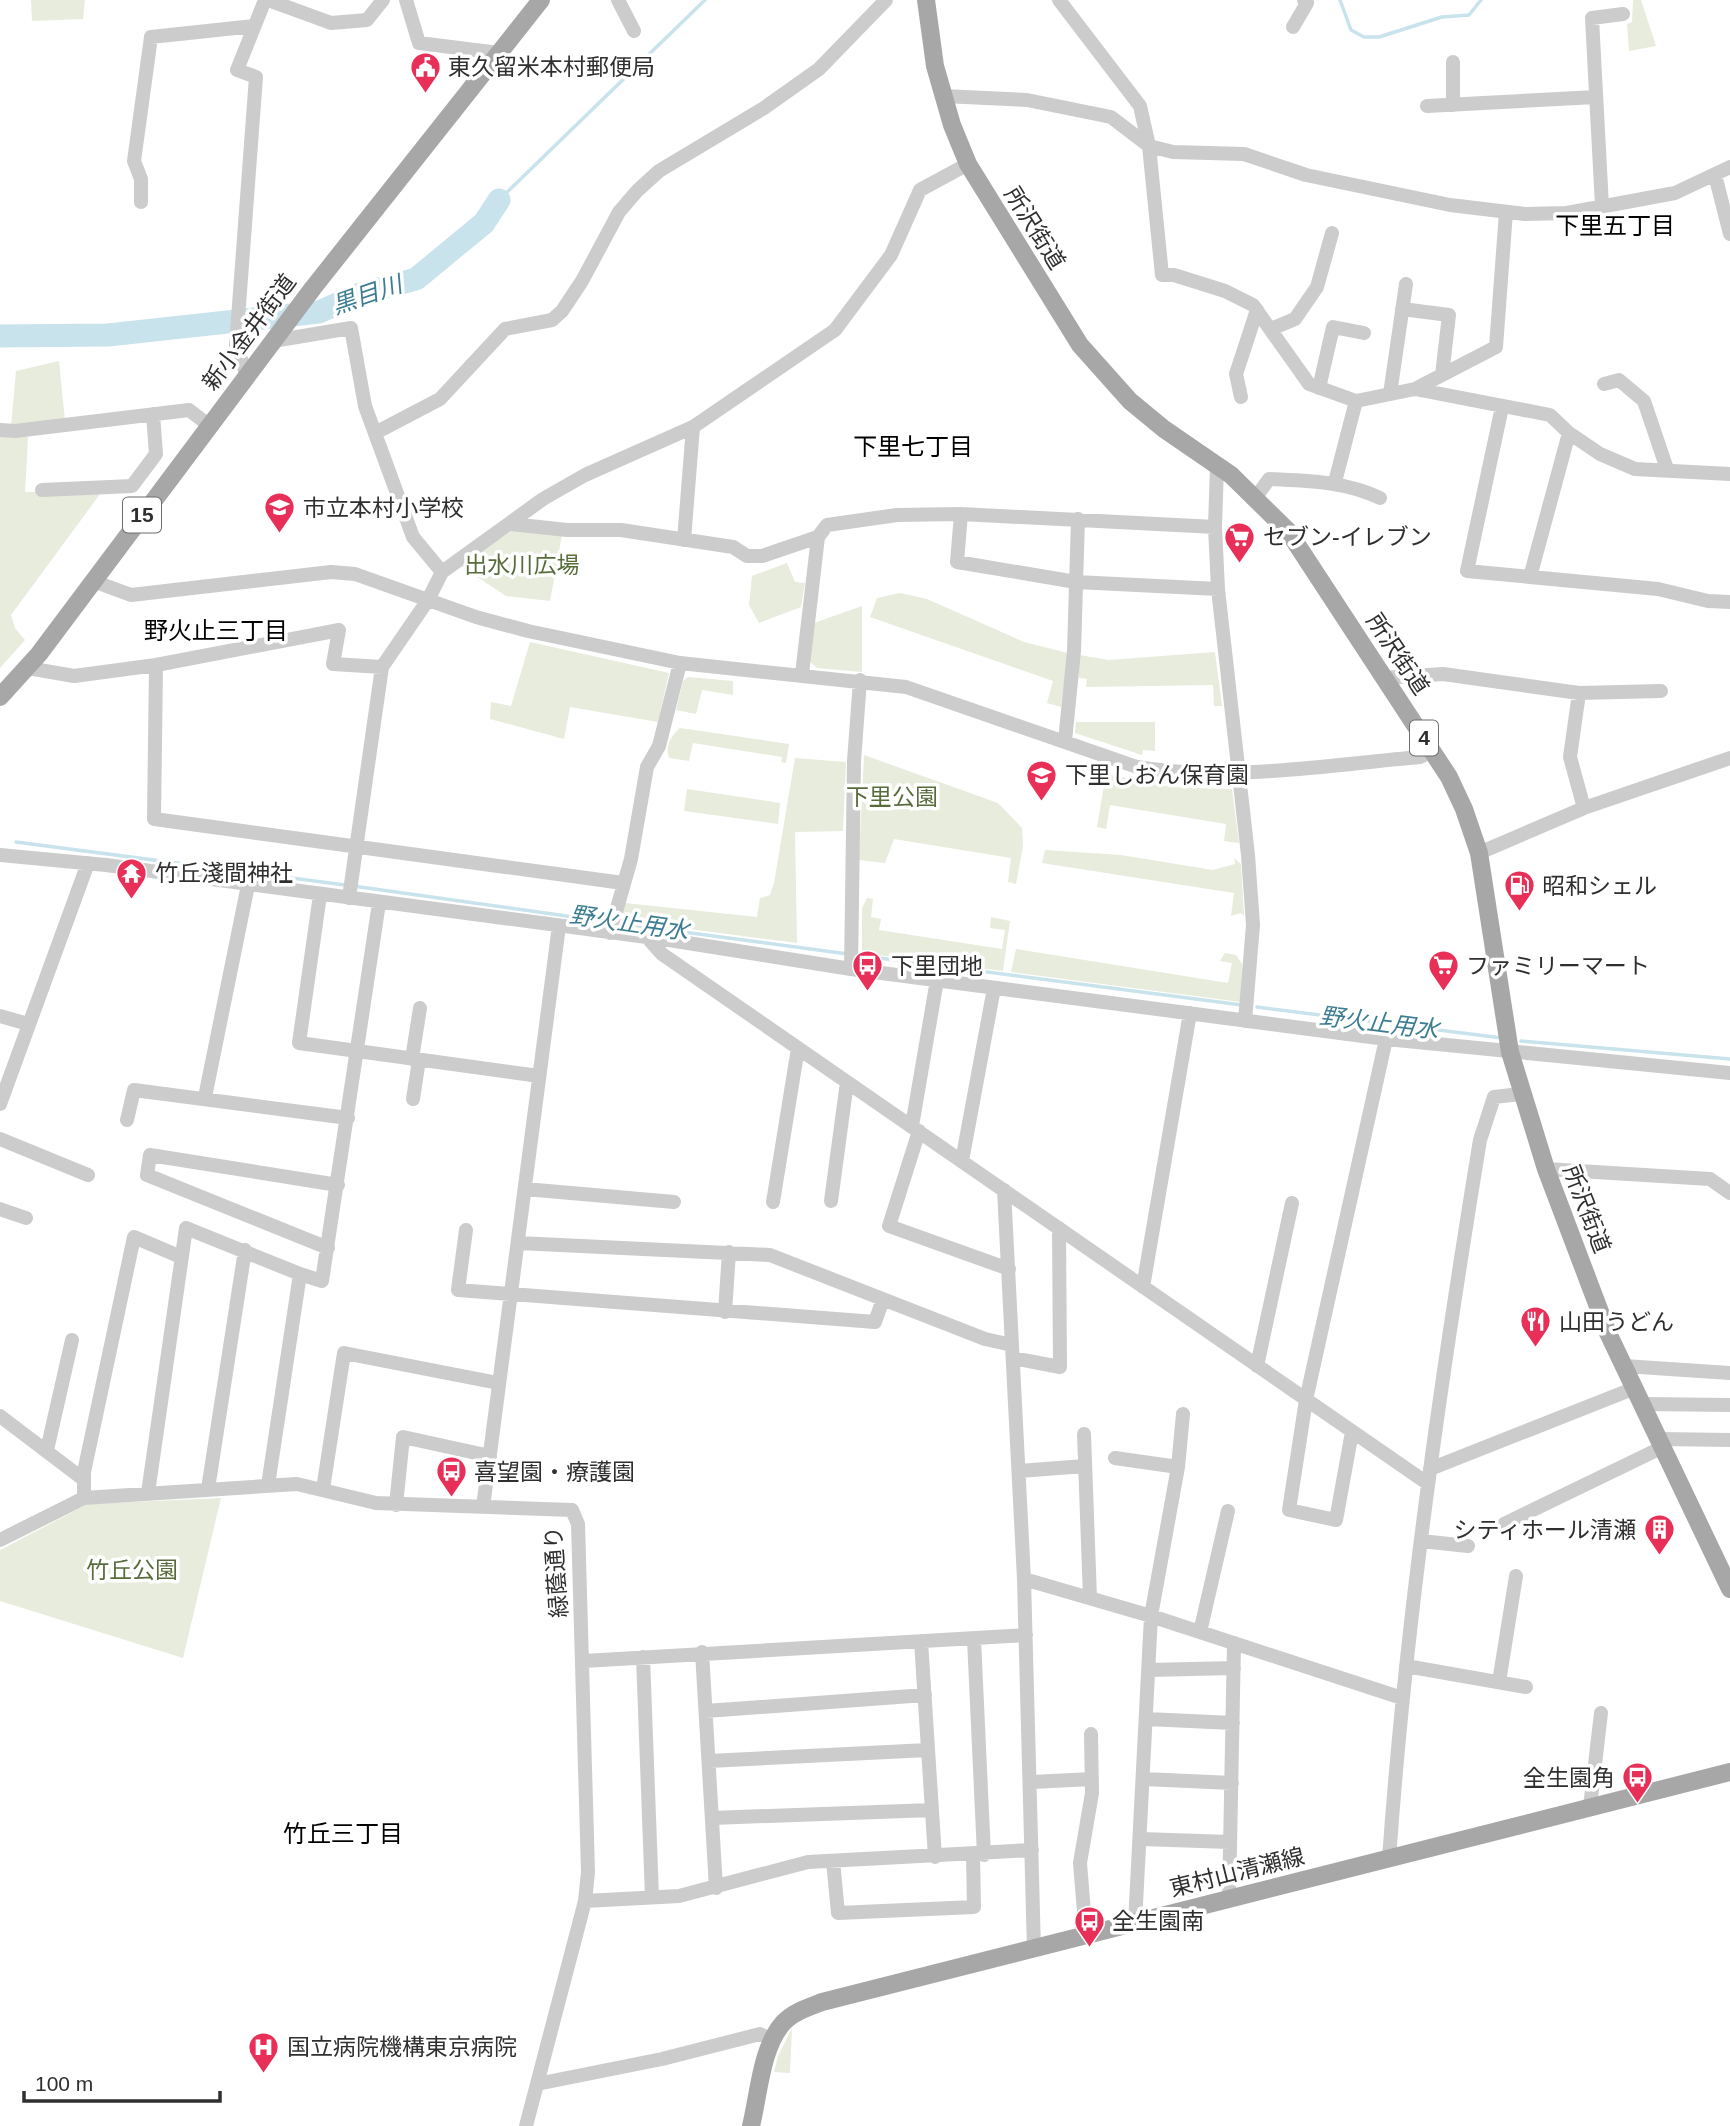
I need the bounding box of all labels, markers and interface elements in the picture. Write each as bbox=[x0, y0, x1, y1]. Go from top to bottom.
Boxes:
public building icon: 東久留米本村郵便局 bbox=[408, 50, 442, 94]
place label: 東久留米本村郵便局 bbox=[448, 54, 655, 80]
street label: 所沢街道 bbox=[1000, 182, 1070, 274]
district label: 下里五丁目 bbox=[1555, 212, 1675, 239]
street label: 新小金井街道 bbox=[197, 269, 301, 395]
water label: 黒目川 bbox=[328, 269, 408, 319]
district label: 下里七丁目 bbox=[853, 433, 973, 460]
school or university icon: 市立本村小学校 bbox=[263, 491, 297, 535]
place label: 市立本村小学校 bbox=[303, 495, 464, 521]
road number: 15 bbox=[123, 498, 161, 532]
supermarket icon: セブン-イレブン bbox=[1223, 520, 1257, 564]
place label: セブン-イレブン bbox=[1263, 524, 1432, 550]
park label: 出水川広場 bbox=[465, 552, 580, 578]
street label: 所沢街道 bbox=[1361, 609, 1435, 699]
district label: 野火止三丁目 bbox=[144, 617, 288, 644]
road number: 4 bbox=[1410, 720, 1438, 756]
school or university icon: 下里しおん保育園 bbox=[1025, 758, 1059, 802]
place label: 下里しおん保育園 bbox=[1065, 762, 1249, 788]
park label: 下里公園 bbox=[846, 784, 938, 810]
temple icon: 竹丘淺間神社 bbox=[115, 856, 149, 900]
place label: 竹丘淺間神社 bbox=[155, 860, 293, 886]
fuel station icon: 昭和シェル bbox=[1502, 869, 1536, 913]
place label: 昭和シェル bbox=[1542, 873, 1657, 899]
water label: 野火止用水 bbox=[568, 901, 693, 945]
bus stop icon: 下里団地 bbox=[851, 949, 885, 993]
supermarket icon: ファミリーマート bbox=[1426, 949, 1460, 993]
place label: 下里団地 bbox=[891, 953, 983, 979]
place label: ファミリーマート bbox=[1466, 953, 1650, 979]
water label: 野火止用水 bbox=[1318, 1002, 1443, 1044]
street label: 所沢街道 bbox=[1558, 1161, 1616, 1257]
restaurant icon: 山田うどん bbox=[1519, 1305, 1553, 1349]
place label: 山田うどん bbox=[1559, 1309, 1674, 1335]
bus stop icon: 喜望園・療護園 bbox=[434, 1455, 468, 1499]
place label: 喜望園・療護園 bbox=[474, 1459, 635, 1485]
building icon: シティホール清瀬 bbox=[1642, 1513, 1676, 1557]
place label: シティホール清瀬 bbox=[1453, 1517, 1636, 1543]
street label: 緑蔭通り bbox=[540, 1525, 572, 1619]
park label: 竹丘公園 bbox=[86, 1557, 178, 1583]
bus stop icon: 全生園角 bbox=[1621, 1761, 1655, 1805]
place label: 全生園角 bbox=[1523, 1765, 1615, 1791]
district label: 竹丘三丁目 bbox=[283, 1820, 403, 1847]
street label: 東村山清瀬線 bbox=[1167, 1843, 1307, 1901]
bus stop icon: 全生園南 bbox=[1072, 1904, 1106, 1948]
place label: 全生園南 bbox=[1112, 1908, 1204, 1934]
hospital icon: 国立病院機構東京病院 bbox=[247, 2030, 281, 2074]
place label: 国立病院機構東京病院 bbox=[287, 2034, 517, 2060]
scale bar bbox=[24, 2060, 220, 2104]
text: 100 m bbox=[35, 2072, 93, 2095]

